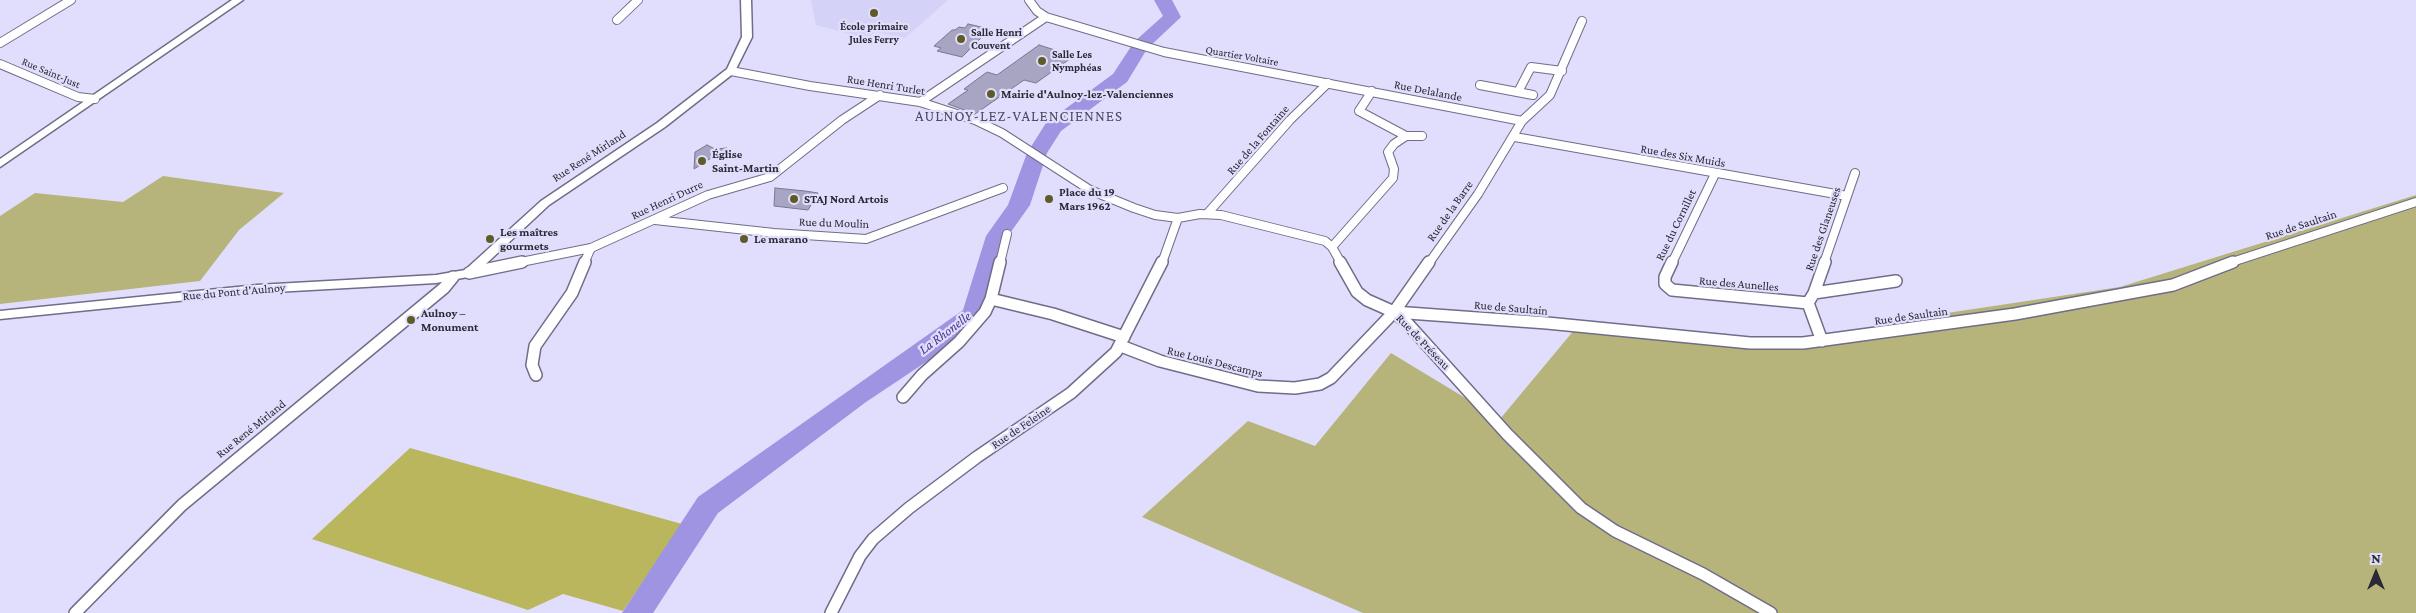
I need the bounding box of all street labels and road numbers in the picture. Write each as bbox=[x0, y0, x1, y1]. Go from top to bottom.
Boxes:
street label: Quartier Voltaire bbox=[1205, 43, 1279, 69]
street label: Rue Saint-Just bbox=[20, 55, 82, 91]
street label: Rue Henri Turlet bbox=[846, 72, 926, 98]
street label: Rue Delalande bbox=[1393, 77, 1463, 105]
street label: Rue de la Fontaine bbox=[1224, 102, 1292, 178]
street label: Rue René Mirland bbox=[549, 127, 629, 185]
street label: Rue des Six Muids bbox=[1639, 141, 1727, 171]
street label: Rue Henri Durre bbox=[629, 177, 705, 223]
street label: Rue de la Barre bbox=[1424, 178, 1476, 244]
street label: Rue des Glaneuses bbox=[1802, 185, 1844, 273]
street label: Rue du Cornillet bbox=[1652, 187, 1700, 263]
street label: Rue de Saultain bbox=[2264, 207, 2338, 243]
street label: Rue du Moulin bbox=[799, 215, 869, 231]
street label: Rue des Aunelles bbox=[1699, 273, 1779, 295]
street label: Rue du Pont d'Aulnoy bbox=[182, 280, 286, 304]
street label: Rue de Saultain bbox=[1474, 298, 1548, 318]
street label: Rue de Saultain bbox=[1873, 304, 1949, 328]
street label: Rue de Préseau bbox=[1393, 311, 1453, 373]
street label: Rue Louis Descamps bbox=[1166, 343, 1264, 381]
street label: Rue René Mirland bbox=[213, 397, 289, 461]
street label: Rue de Feleine bbox=[989, 402, 1053, 452]

